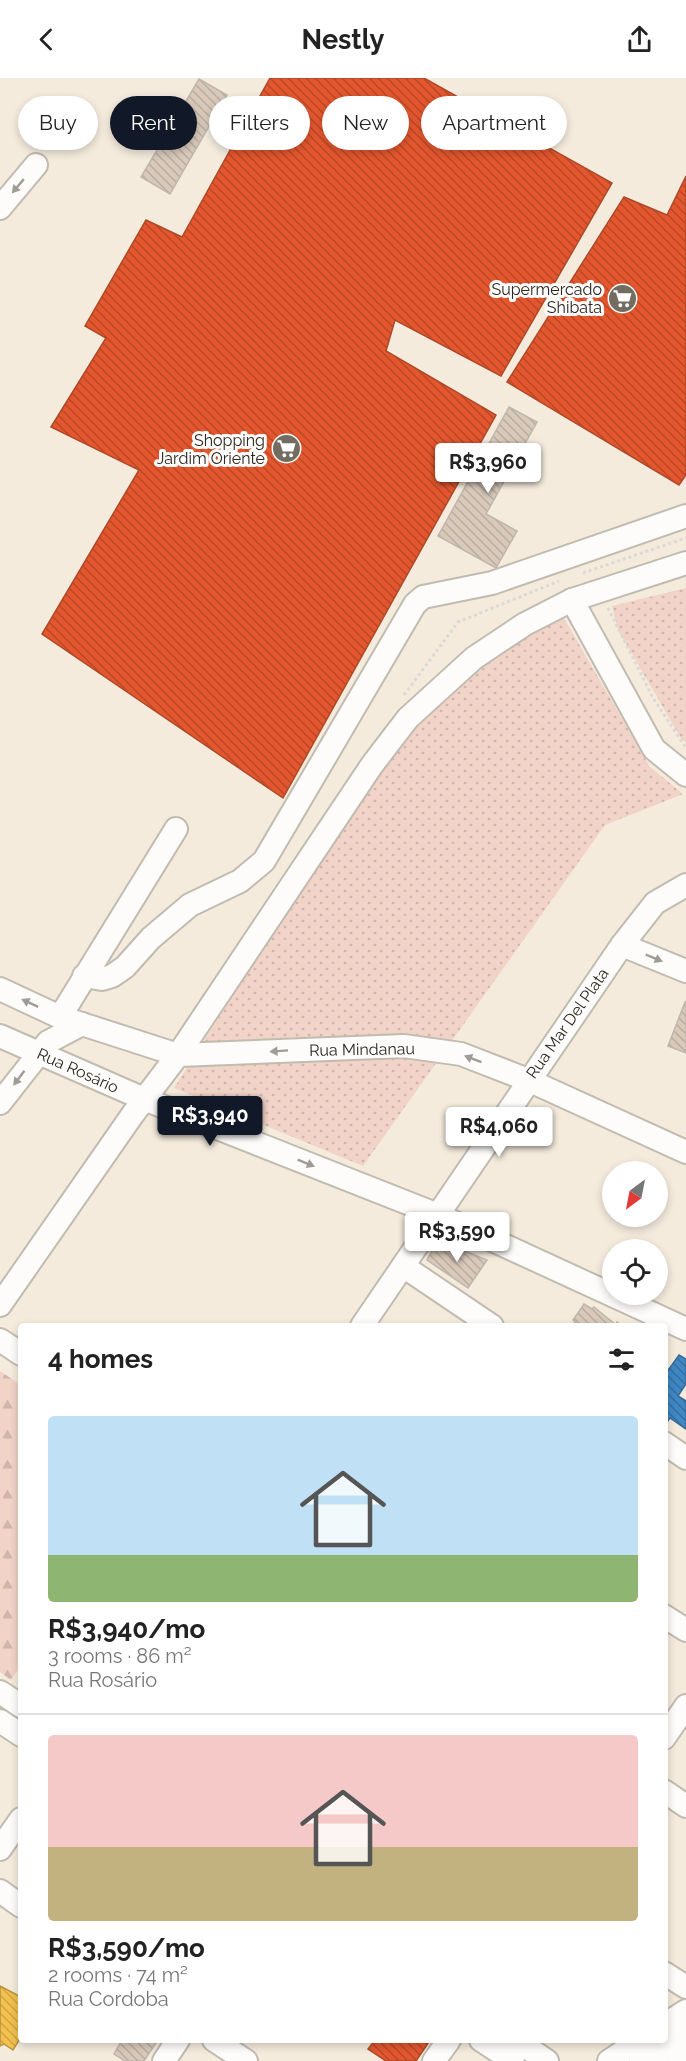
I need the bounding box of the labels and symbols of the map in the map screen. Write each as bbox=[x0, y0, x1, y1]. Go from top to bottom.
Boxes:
one-way arrow bbox=[12, 179, 24, 194]
place label: Supermercado Shibata bbox=[491, 280, 602, 317]
supermarket icon: Supermercado Shibata bbox=[607, 282, 639, 314]
place label: Shopping Jardim Oriente bbox=[157, 431, 265, 468]
supermarket icon: Shopping Jardim Oriente bbox=[270, 433, 302, 465]
pin: R$3,960 bbox=[433, 443, 543, 494]
one-way arrow bbox=[645, 954, 663, 963]
street label: Rua Mar Del Plata bbox=[522, 964, 613, 1082]
one-way arrow bbox=[22, 998, 39, 1007]
street label: Rua Mindanau bbox=[309, 1039, 415, 1060]
street label: Rua Rosário bbox=[34, 1044, 122, 1097]
one-way arrow bbox=[270, 1047, 289, 1056]
one-way arrow bbox=[464, 1053, 482, 1063]
one-way arrow bbox=[13, 1070, 25, 1086]
pin: R$3,940 bbox=[155, 1096, 265, 1147]
pin: R$4,060 bbox=[444, 1107, 554, 1158]
one-way arrow bbox=[297, 1159, 315, 1168]
north arrow bbox=[602, 1161, 668, 1227]
pin: R$3,590 bbox=[402, 1212, 512, 1263]

